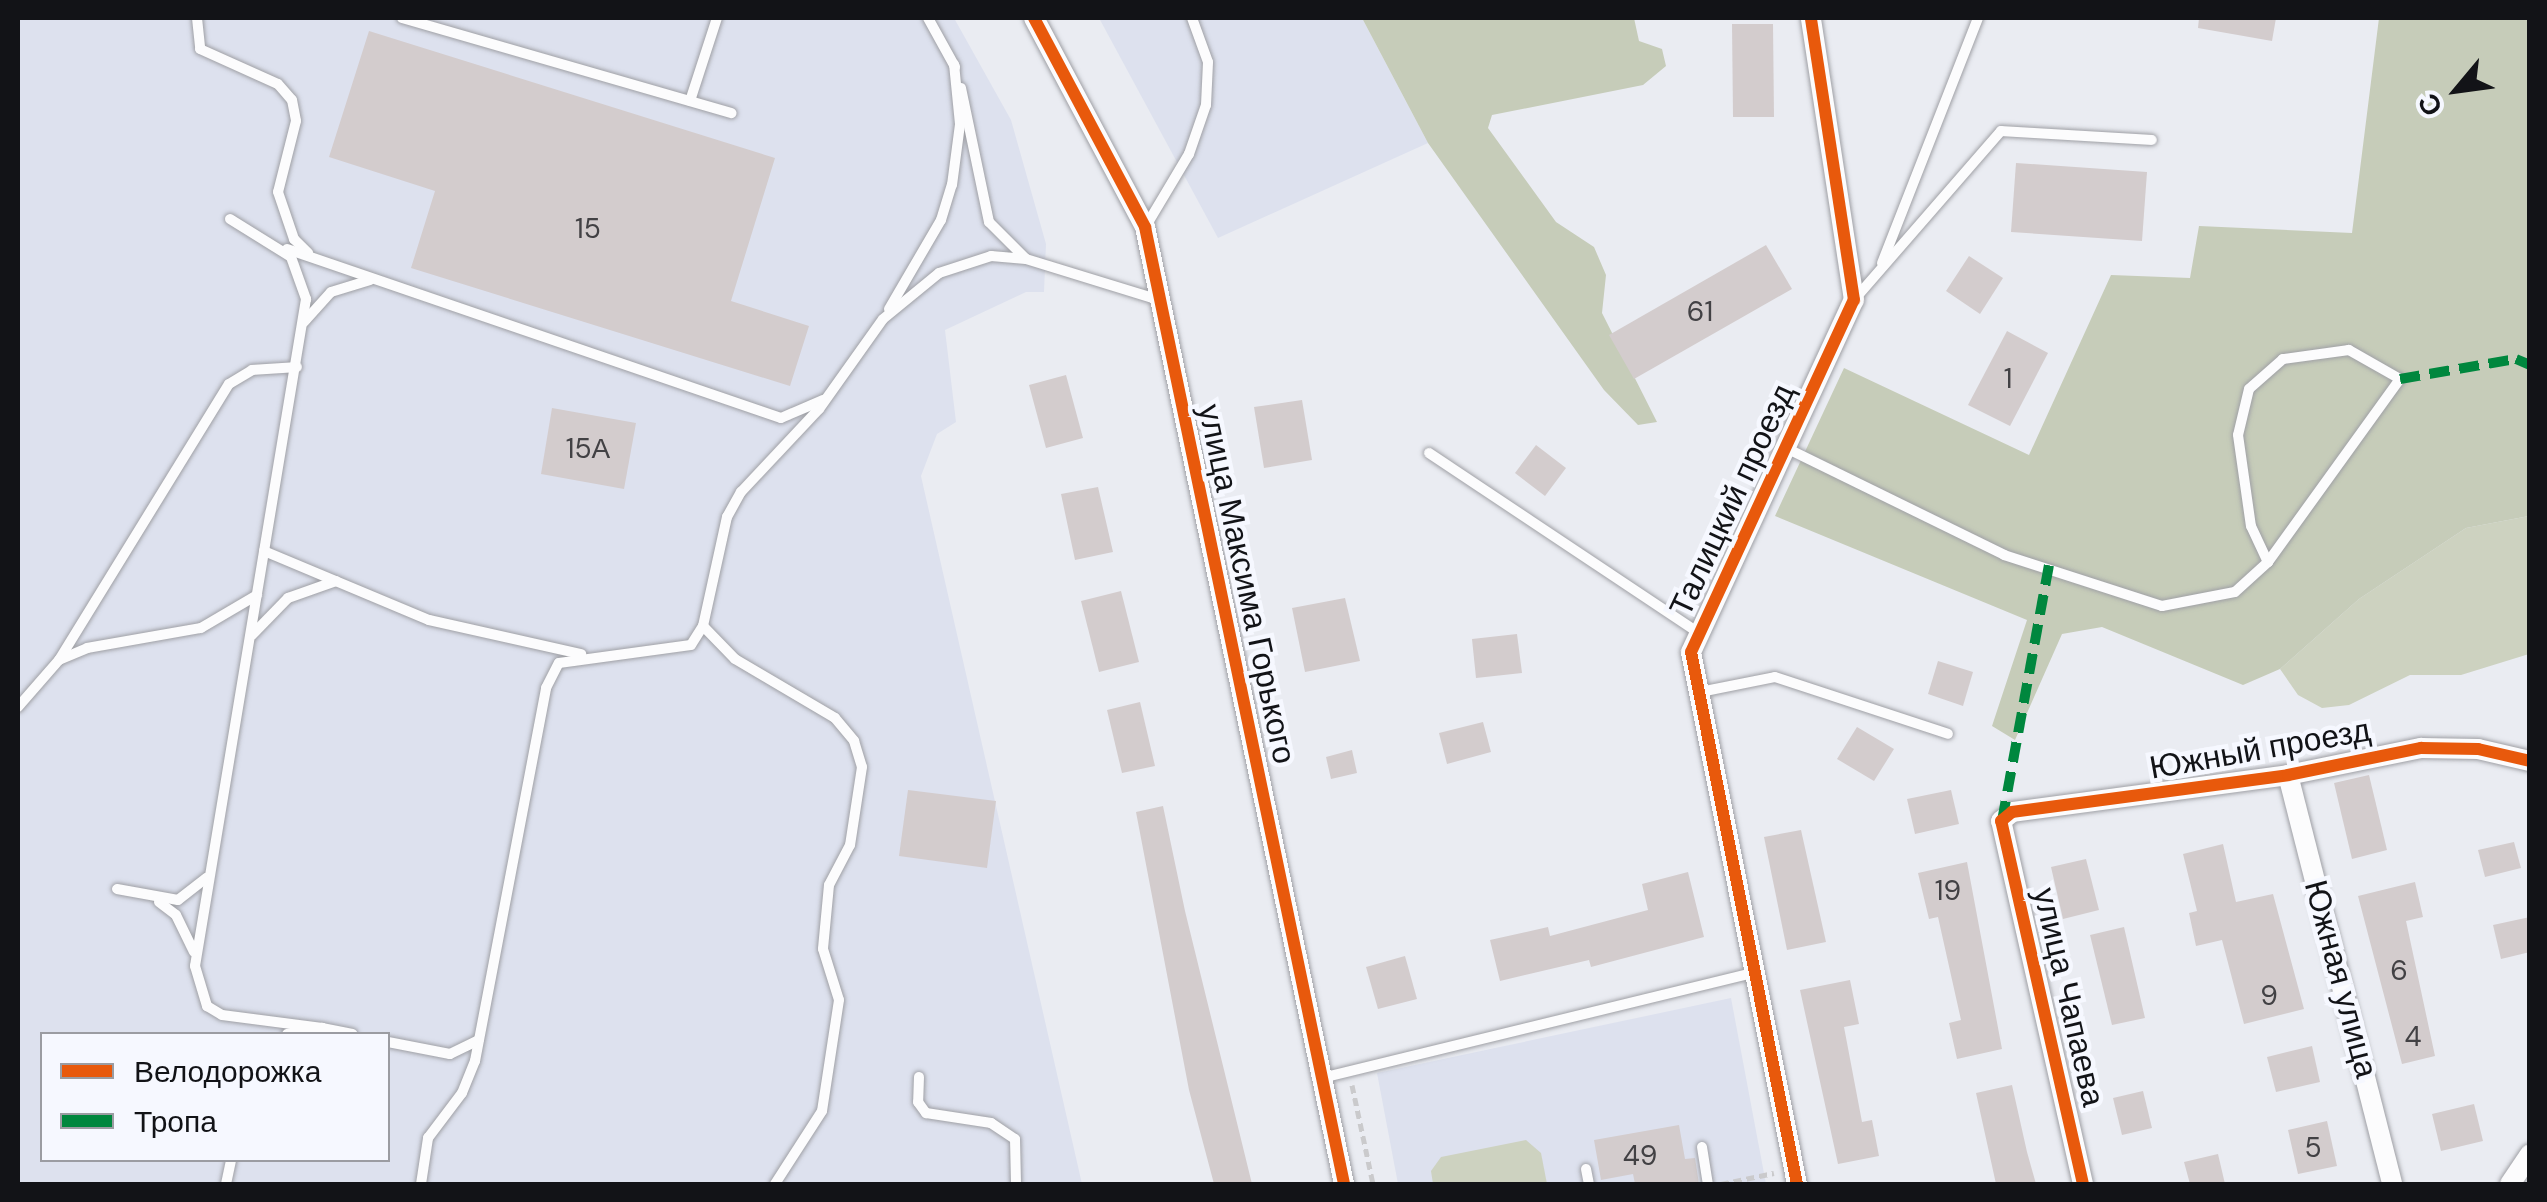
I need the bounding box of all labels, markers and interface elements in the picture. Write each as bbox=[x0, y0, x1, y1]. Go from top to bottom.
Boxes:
north arrow bbox=[2407, 40, 2507, 140]
text: С bbox=[2409, 87, 2451, 123]
house number: 15 bbox=[575, 212, 601, 246]
house number: 61 bbox=[1687, 295, 1713, 329]
house number: 1 bbox=[2004, 362, 2012, 396]
street label: Талицкий проезд bbox=[1661, 378, 1803, 622]
street label: улица Максима Горького bbox=[1190, 401, 1304, 767]
house number: 15А bbox=[566, 432, 610, 466]
street label: Южный проезд bbox=[2147, 711, 2373, 787]
house number: 19 bbox=[1935, 874, 1961, 908]
street label: Южная улица bbox=[2296, 876, 2386, 1082]
street label: улица Чапаева bbox=[2025, 884, 2113, 1110]
house number: 6 bbox=[2390, 954, 2408, 988]
house number: 9 bbox=[2260, 979, 2278, 1013]
house number: 4 bbox=[2405, 1020, 2421, 1054]
legend bbox=[40, 1032, 390, 1162]
text: Велодорожка bbox=[134, 1052, 321, 1091]
text: Тропа bbox=[134, 1102, 217, 1141]
house number: 5 bbox=[2304, 1131, 2322, 1165]
house number: 49 bbox=[1623, 1139, 1657, 1173]

